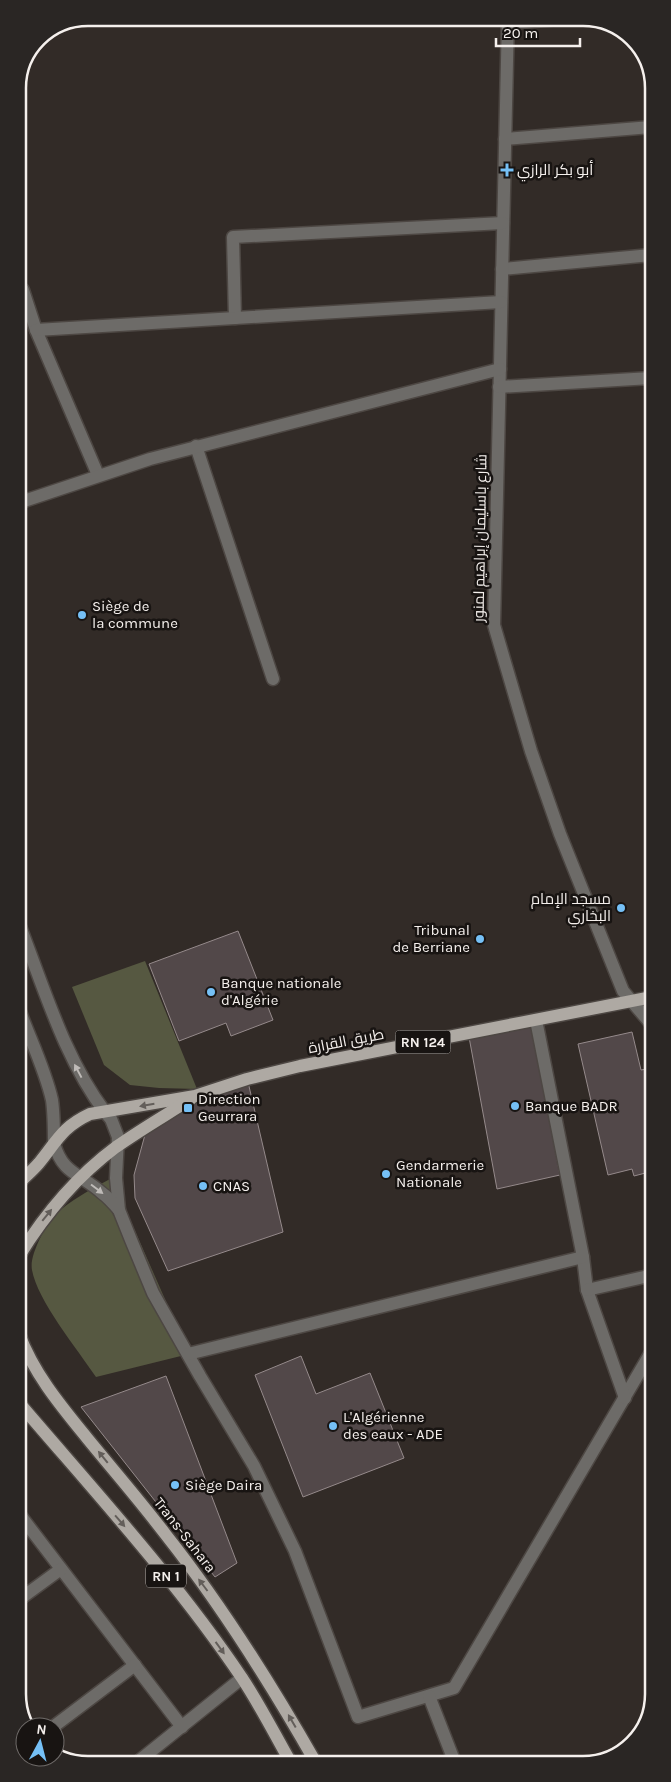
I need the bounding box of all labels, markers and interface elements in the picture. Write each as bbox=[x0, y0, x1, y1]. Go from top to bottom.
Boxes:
scale bar bbox=[496, 15, 580, 47]
text: 20 m bbox=[503, 24, 538, 42]
place label: أبو بكر الرازي bbox=[517, 160, 593, 182]
marker: أبو بكر الرازي bbox=[501, 164, 513, 176]
street label: شارع باسليمان إبراهيم لمنور bbox=[470, 454, 492, 623]
place label: Siège de la commune bbox=[92, 597, 178, 632]
marker: Siège de la commune bbox=[76, 609, 88, 621]
place label: مسجد الإمام البخاري bbox=[531, 890, 611, 928]
marker: مسجد الإمام البخاري bbox=[615, 902, 627, 914]
place label: Tribunal de Berriane bbox=[392, 921, 470, 956]
marker: Tribunal de Berriane bbox=[474, 933, 486, 945]
place label: Banque nationale d'Algérie bbox=[221, 974, 342, 1009]
marker: Banque nationale d'Algérie bbox=[205, 986, 217, 998]
street label: طريق القرارة bbox=[307, 1025, 386, 1058]
road number: RN 124 bbox=[396, 1030, 450, 1054]
one-way arrow bbox=[74, 1064, 83, 1078]
place label: Direction Geurrara bbox=[198, 1090, 261, 1125]
place label: Banque BADR bbox=[525, 1097, 618, 1115]
marker: Banque BADR bbox=[509, 1100, 521, 1112]
one-way arrow bbox=[139, 1101, 155, 1109]
marker: Direction Geurrara bbox=[182, 1102, 194, 1114]
place label: Gendarmerie Nationale bbox=[396, 1156, 484, 1191]
marker: Gendarmerie Nationale bbox=[380, 1168, 392, 1180]
place label: CNAS bbox=[213, 1177, 250, 1195]
marker: CNAS bbox=[197, 1180, 209, 1192]
one-way arrow bbox=[90, 1184, 104, 1194]
one-way arrow bbox=[41, 1209, 52, 1222]
place label: L'Algérienne des eaux - ADE bbox=[343, 1408, 443, 1443]
marker: L'Algérienne des eaux - ADE bbox=[327, 1420, 339, 1432]
one-way arrow bbox=[97, 1451, 108, 1464]
place label: Siège Daira bbox=[185, 1476, 262, 1494]
marker: Siège Daira bbox=[169, 1479, 181, 1491]
street label: Trans-Sahara bbox=[150, 1494, 220, 1576]
one-way arrow bbox=[114, 1514, 126, 1526]
road number: RN 1 bbox=[146, 1564, 186, 1588]
one-way arrow bbox=[198, 1579, 209, 1592]
one-way arrow bbox=[215, 1641, 225, 1655]
one-way arrow bbox=[288, 1714, 296, 1728]
north arrow bbox=[15, 1717, 65, 1767]
text: N bbox=[36, 1721, 48, 1739]

